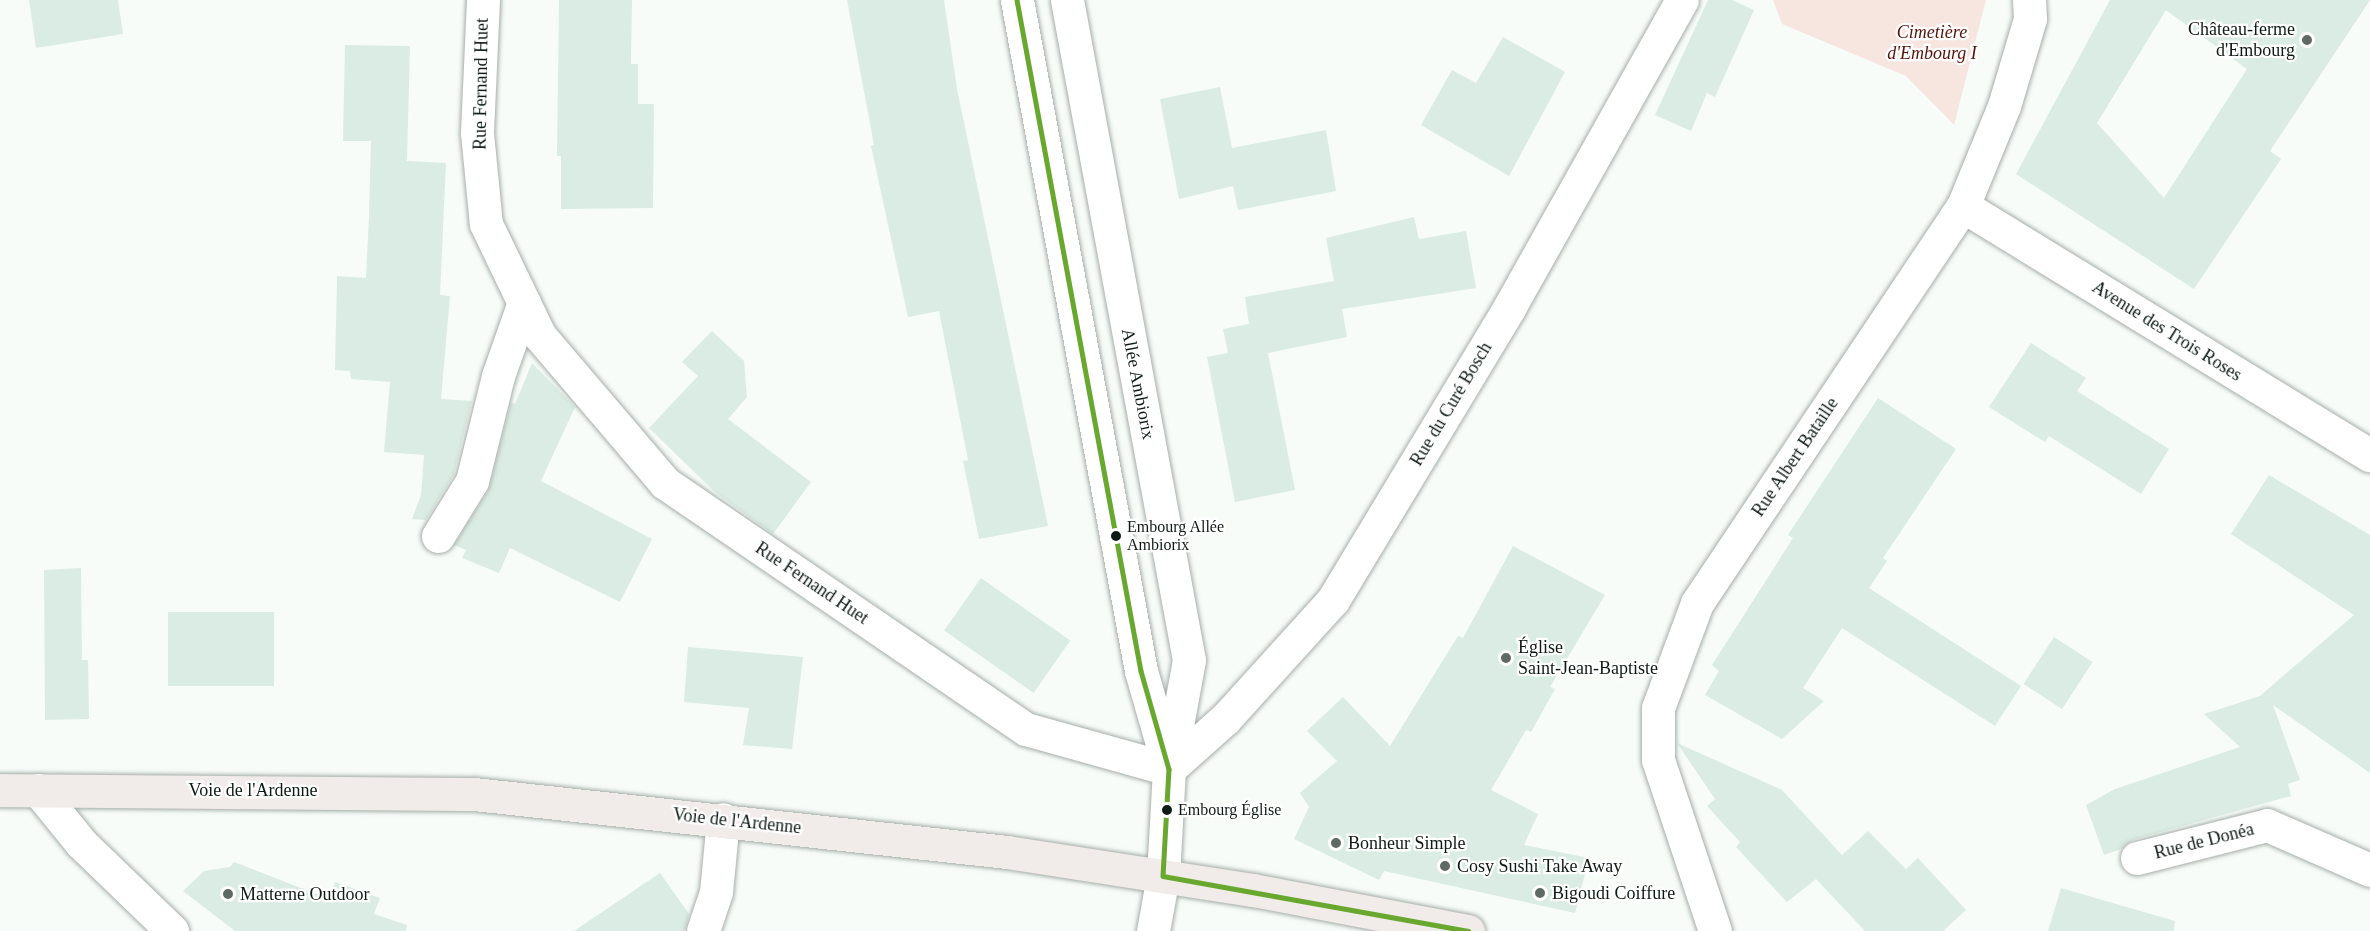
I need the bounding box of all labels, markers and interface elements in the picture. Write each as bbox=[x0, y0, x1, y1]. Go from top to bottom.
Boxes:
street label: Rue Fernand Huet bbox=[469, 18, 493, 150]
place label: Château-ferme d'Embourg bbox=[2188, 19, 2295, 62]
park label: Cimetière d'Embourg I bbox=[1887, 22, 1977, 64]
marker: Château-ferme d'Embourg bbox=[2300, 33, 2314, 47]
street label: Avenue des Trois Roses bbox=[2088, 276, 2246, 386]
street label: Allée Ambiorix bbox=[1117, 326, 1159, 442]
street label: Rue du Curé Bosch bbox=[1406, 338, 1496, 470]
street label: Rue Albert Bataille bbox=[1747, 393, 1843, 521]
place label: Embourg Allée Ambiorix bbox=[1127, 517, 1225, 555]
marker: Embourg Allée Ambiorix bbox=[1110, 530, 1122, 542]
street label: Rue Fernand Huet bbox=[751, 537, 873, 629]
place label: Église Saint-Jean-Baptiste bbox=[1518, 637, 1658, 680]
marker: Église Saint-Jean-Baptiste bbox=[1499, 651, 1513, 665]
street label: Voie de l'Ardenne bbox=[189, 779, 317, 801]
place label: Embourg Église bbox=[1178, 800, 1281, 820]
street label: Voie de l'Ardenne bbox=[672, 804, 802, 838]
marker: Embourg Église bbox=[1161, 804, 1173, 816]
street label: Rue de Donéa bbox=[2152, 818, 2256, 864]
place label: Bonheur Simple bbox=[1348, 832, 1465, 854]
marker: Bonheur Simple bbox=[1329, 836, 1343, 850]
place label: Cosy Sushi Take Away bbox=[1457, 855, 1624, 877]
marker: Cosy Sushi Take Away bbox=[1438, 859, 1452, 873]
place label: Bigoudi Coiffure bbox=[1552, 882, 1675, 904]
place label: Matterne Outdoor bbox=[240, 883, 369, 905]
marker: Bigoudi Coiffure bbox=[1533, 886, 1547, 900]
marker: Matterne Outdoor bbox=[221, 887, 235, 901]

